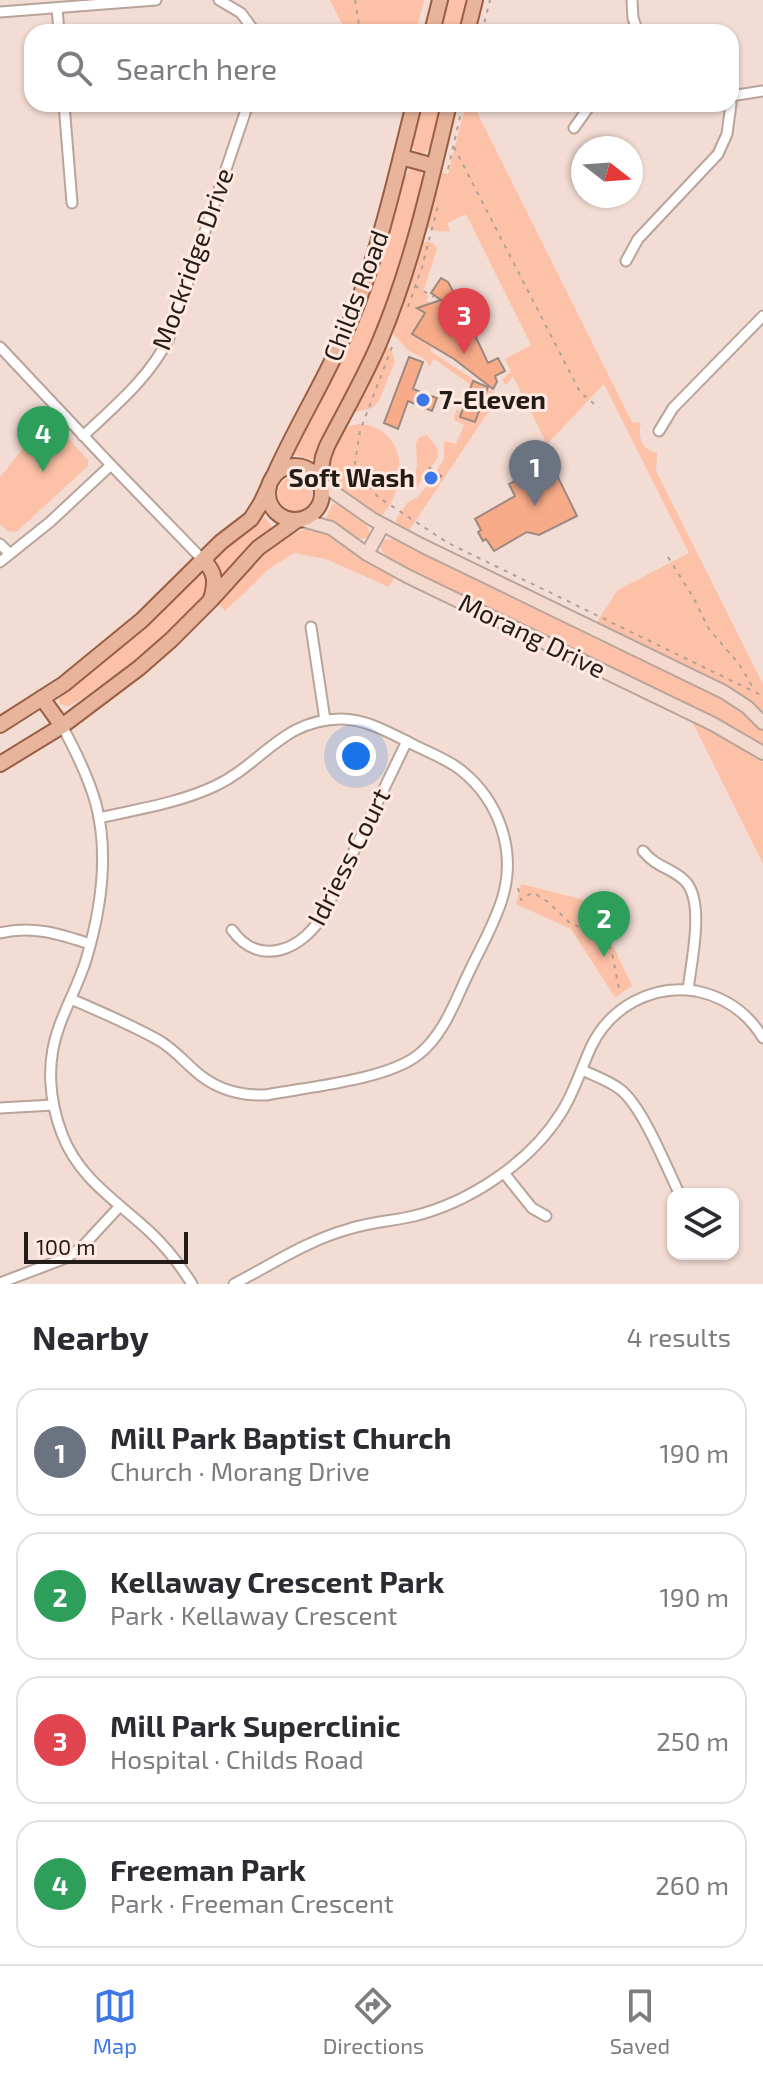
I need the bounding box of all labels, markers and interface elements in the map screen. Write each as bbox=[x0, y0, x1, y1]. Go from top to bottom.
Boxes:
search box bbox=[24, 24, 739, 112]
icon: search bbox=[52, 46, 96, 90]
text: Search here bbox=[116, 50, 277, 86]
north arrow bbox=[571, 136, 643, 208]
street label: Mockridge Drive bbox=[144, 163, 239, 354]
street label: Childs Road bbox=[315, 226, 394, 365]
pin: 3 bbox=[438, 288, 490, 354]
place label: 7-Eleven bbox=[439, 383, 546, 414]
marker: 7-Eleven bbox=[414, 391, 432, 409]
pin: 4 bbox=[17, 406, 69, 472]
pin: 1 bbox=[509, 440, 561, 506]
place label: Soft Wash bbox=[289, 461, 415, 492]
marker: Soft Wash bbox=[422, 469, 440, 487]
street label: Morang Drive bbox=[454, 586, 611, 684]
your location bbox=[336, 736, 376, 776]
street label: Idriess Court bbox=[300, 783, 395, 930]
pin: 2 bbox=[578, 891, 630, 957]
map controls bbox=[667, 1188, 739, 1260]
button: layers bbox=[667, 1188, 739, 1260]
scale bar bbox=[24, 1228, 188, 1264]
text: 100 m bbox=[36, 1233, 95, 1259]
text: Nearby bbox=[32, 1316, 149, 1357]
text: 4 results bbox=[626, 1321, 731, 1352]
text: Mill Park Baptist Church bbox=[110, 1419, 452, 1455]
text: 1 bbox=[54, 1437, 66, 1468]
text: 190 m bbox=[660, 1437, 729, 1468]
text: Church · Morang Drive bbox=[110, 1455, 370, 1486]
text: Kellaway Crescent Park bbox=[110, 1563, 444, 1599]
text: 2 bbox=[52, 1581, 68, 1612]
text: 190 m bbox=[660, 1581, 729, 1612]
text: Park · Kellaway Crescent bbox=[110, 1599, 398, 1630]
text: Mill Park Superclinic bbox=[110, 1707, 400, 1743]
text: 3 bbox=[53, 1725, 67, 1756]
text: 250 m bbox=[656, 1725, 729, 1756]
text: Hospital · Childs Road bbox=[110, 1743, 364, 1774]
text: Freeman Park bbox=[110, 1851, 306, 1887]
text: 4 bbox=[52, 1869, 68, 1900]
text: 260 m bbox=[655, 1869, 729, 1900]
text: Park · Freeman Crescent bbox=[110, 1887, 394, 1918]
tab: Map bbox=[93, 1984, 137, 2058]
tab: Directions bbox=[323, 1984, 424, 2058]
tab: Saved bbox=[610, 1984, 670, 2058]

